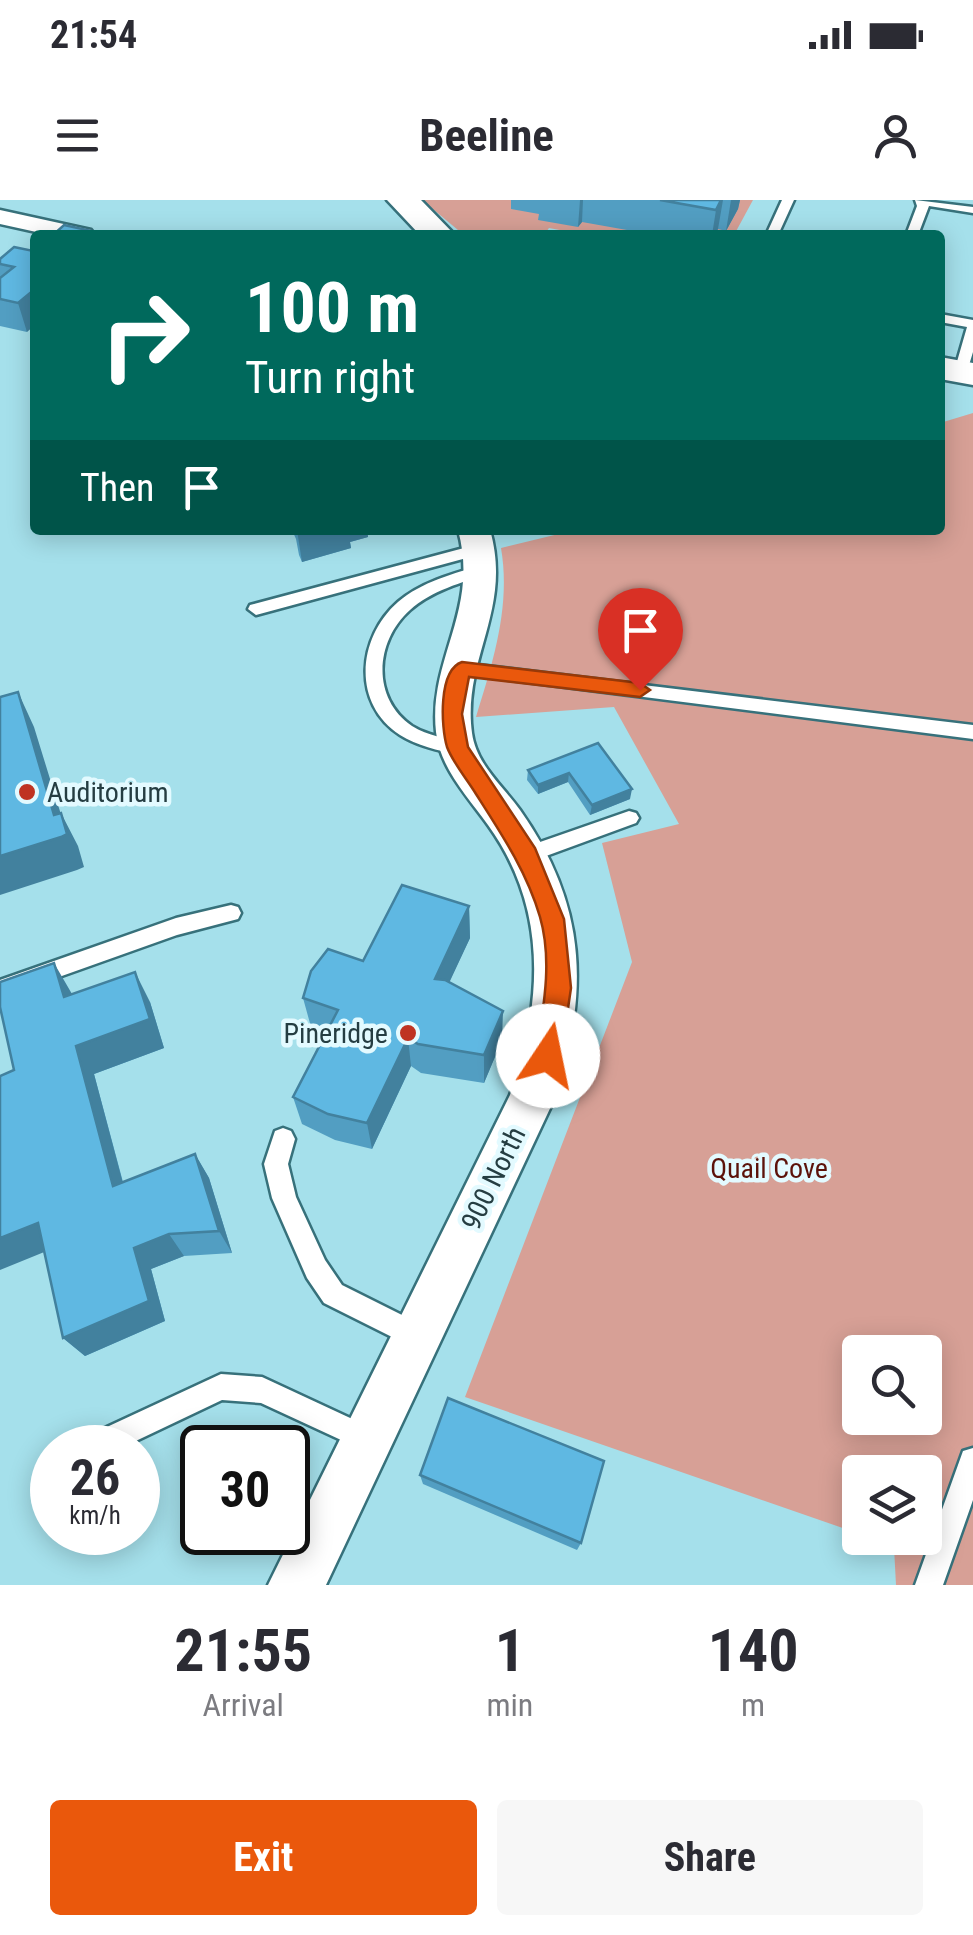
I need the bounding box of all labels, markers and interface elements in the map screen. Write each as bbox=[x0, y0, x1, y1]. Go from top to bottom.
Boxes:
text: 21:54 bbox=[50, 13, 137, 57]
icon: menu bbox=[50, 108, 105, 163]
icon: person bbox=[868, 108, 923, 163]
text: Beeline bbox=[419, 109, 554, 162]
text: 100 m bbox=[245, 267, 419, 349]
icon: right bbox=[80, 270, 210, 400]
text: Turn right bbox=[245, 351, 415, 404]
icon: arrive bbox=[174, 460, 229, 515]
text: Then bbox=[80, 466, 154, 510]
pin bbox=[598, 588, 683, 691]
icon: arrive bbox=[613, 603, 668, 658]
place label: Auditorium bbox=[47, 776, 169, 809]
marker: Auditorium bbox=[16, 781, 38, 803]
position arrow bbox=[496, 1004, 600, 1108]
place label: Pineridge bbox=[284, 1017, 388, 1050]
marker: Pineridge bbox=[397, 1022, 419, 1044]
street label: 900 North bbox=[454, 1121, 532, 1235]
park label: Quail Cove bbox=[710, 1152, 828, 1185]
map controls bbox=[842, 1335, 942, 1555]
button: search bbox=[842, 1335, 942, 1435]
speed limit sign: 30 bbox=[180, 1425, 310, 1555]
text: 26 bbox=[70, 1449, 120, 1507]
button: layers bbox=[842, 1455, 942, 1555]
text: km/h bbox=[69, 1501, 121, 1530]
text: 21:55 bbox=[174, 1615, 312, 1686]
text: 1 bbox=[495, 1615, 525, 1686]
text: 140 bbox=[708, 1615, 799, 1686]
text: Arrival bbox=[202, 1686, 284, 1724]
text: min bbox=[486, 1686, 533, 1724]
text: m bbox=[741, 1686, 765, 1724]
button: Exit bbox=[50, 1800, 477, 1915]
button: Share bbox=[497, 1800, 923, 1915]

